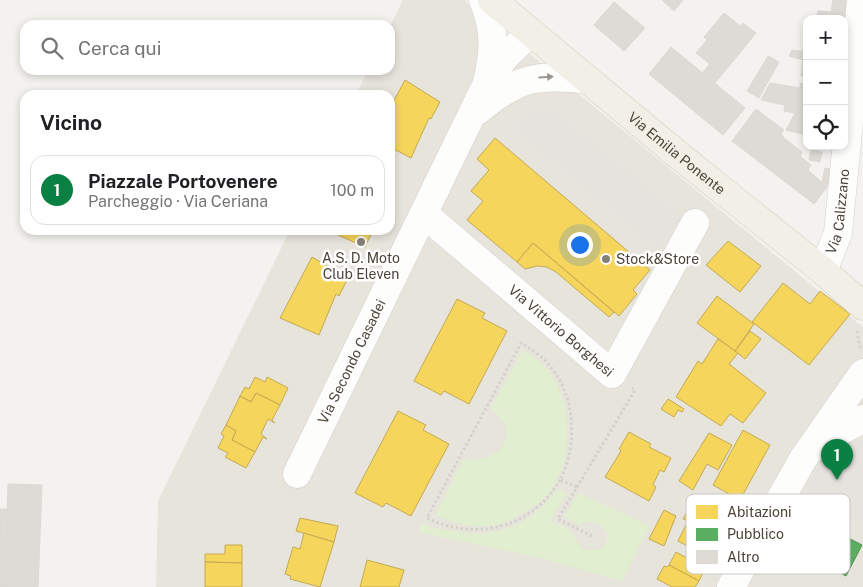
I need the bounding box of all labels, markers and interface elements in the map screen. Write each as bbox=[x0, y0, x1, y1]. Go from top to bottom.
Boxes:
map controls bbox=[803, 15, 848, 150]
button: + bbox=[803, 15, 848, 60]
search box bbox=[20, 20, 395, 75]
icon: search bbox=[38, 34, 66, 62]
text: Cerca qui bbox=[78, 37, 161, 59]
button: − bbox=[803, 60, 848, 105]
one-way arrow bbox=[538, 72, 554, 80]
button: locate bbox=[803, 105, 848, 150]
street label: Via Emilia Ponente bbox=[625, 109, 729, 198]
text: Vicino bbox=[40, 110, 102, 135]
street label: Via Calizzano bbox=[822, 168, 852, 256]
text: Piazzale Portovenere bbox=[88, 170, 278, 192]
text: 1 bbox=[54, 181, 60, 200]
text: 100 m bbox=[330, 181, 374, 200]
text: Parcheggio · Via Ceriana bbox=[88, 192, 268, 211]
your location bbox=[567, 232, 593, 258]
marker: A.S. D. Moto Club Eleven bbox=[355, 236, 367, 248]
place label: A.S. D. Moto Club Eleven bbox=[322, 250, 400, 282]
place label: Stock&Store bbox=[616, 251, 699, 267]
marker: Stock&Store bbox=[600, 253, 612, 265]
street label: Via Vittorio Borghesi bbox=[505, 282, 617, 380]
street label: Via Secondo Casadei bbox=[315, 297, 389, 426]
pin: 1 bbox=[821, 439, 853, 480]
legend bbox=[686, 494, 850, 574]
text: Abitazioni bbox=[727, 504, 792, 520]
text: Pubblico bbox=[727, 526, 784, 542]
text: Altro bbox=[727, 549, 759, 565]

